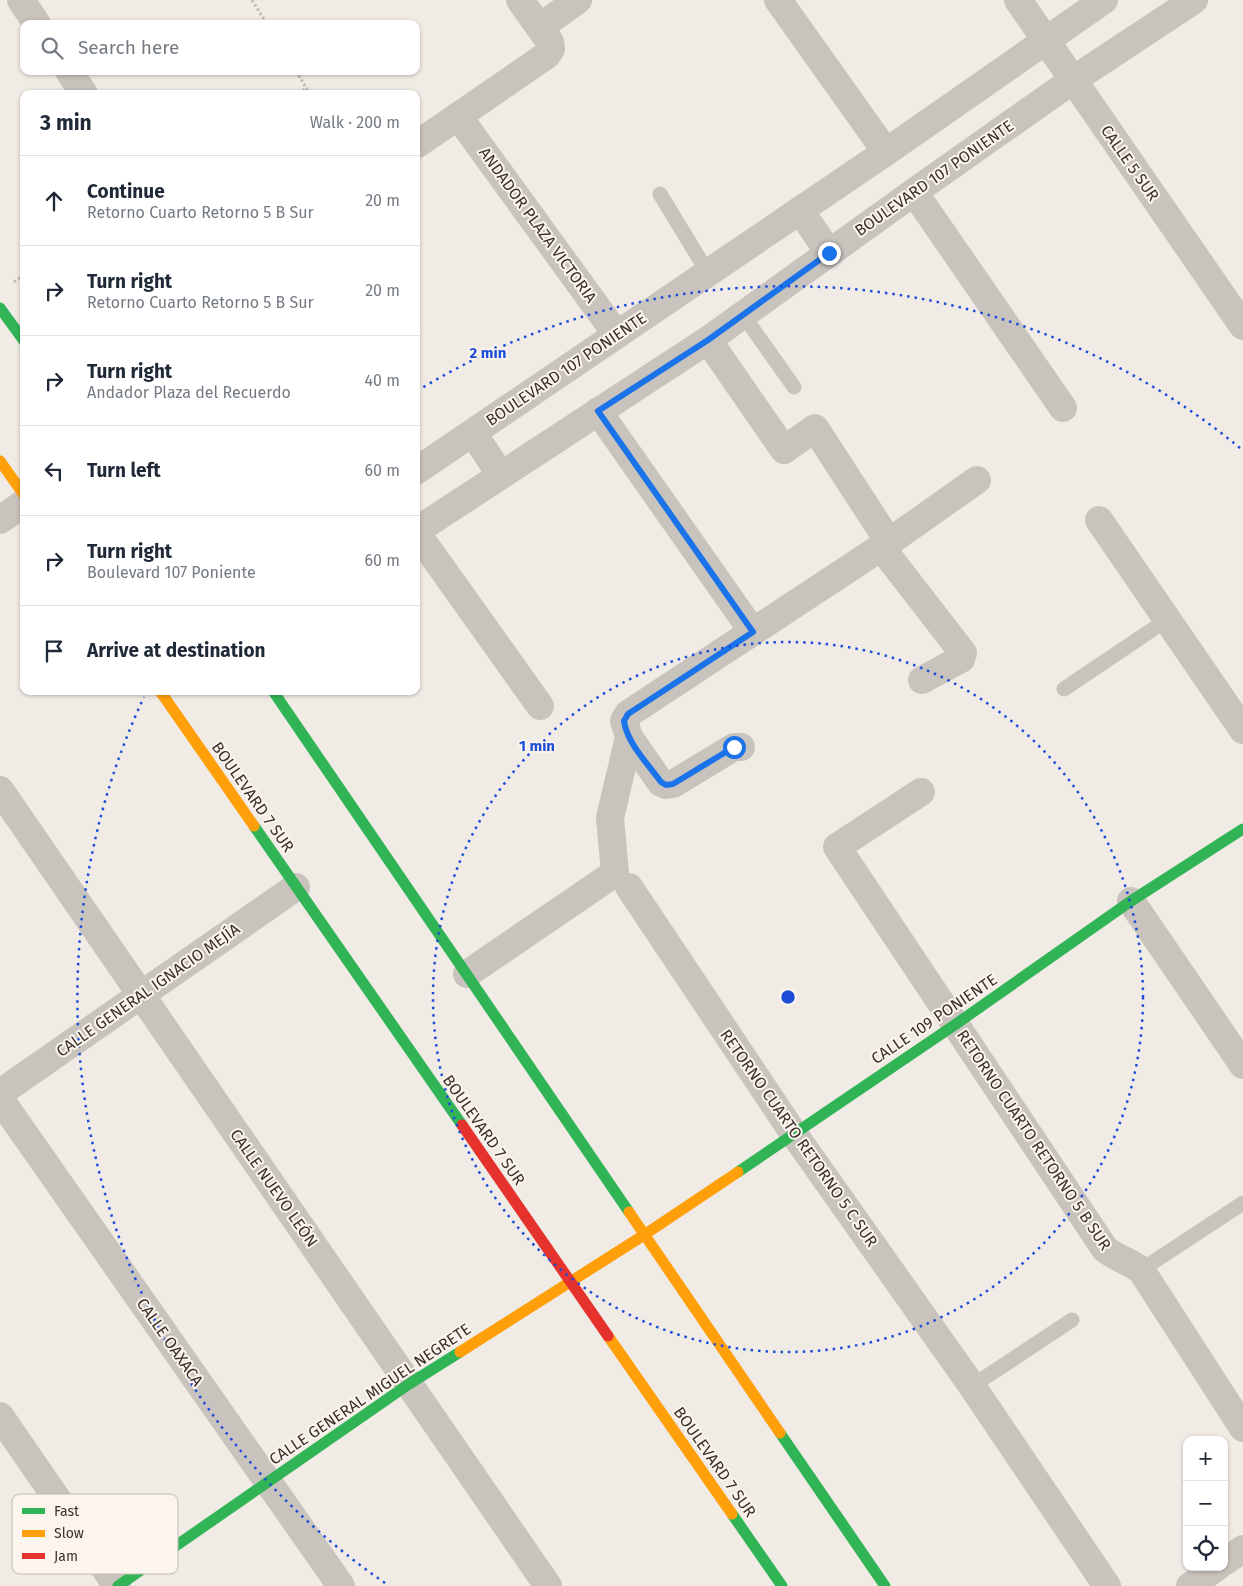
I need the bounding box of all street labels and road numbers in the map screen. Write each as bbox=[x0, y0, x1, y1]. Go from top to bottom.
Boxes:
street label: BOULEVARD 107 PONIENTE bbox=[851, 116, 1017, 240]
street label: CALLE 5 SUR bbox=[1097, 121, 1163, 205]
street label: ANDADOR PLAZA VICTORIA bbox=[475, 144, 601, 307]
street label: BOULEVARD 107 PONIENTE bbox=[482, 308, 650, 430]
street label: BOULEVARD 7 SUR bbox=[208, 738, 298, 856]
street label: CALLE GENERAL IGNACIO MEJÍA bbox=[52, 918, 244, 1061]
street label: CALLE 109 PONIENTE bbox=[868, 970, 1000, 1068]
street label: RETORNO CUARTO RETORNO 5 C SUR bbox=[716, 1026, 882, 1251]
street label: RETORNO CUARTO RETORNO 5 B SUR bbox=[953, 1026, 1115, 1254]
street label: BOULEVARD 7 SUR bbox=[439, 1071, 529, 1189]
street label: CALLE NUEVO LEÓN bbox=[226, 1125, 323, 1251]
street label: CALLE OAXACA bbox=[133, 1294, 208, 1390]
street label: CALLE GENERAL MIGUEL NEGRETE bbox=[266, 1319, 474, 1469]
street label: BOULEVARD 7 SUR bbox=[670, 1403, 760, 1521]

